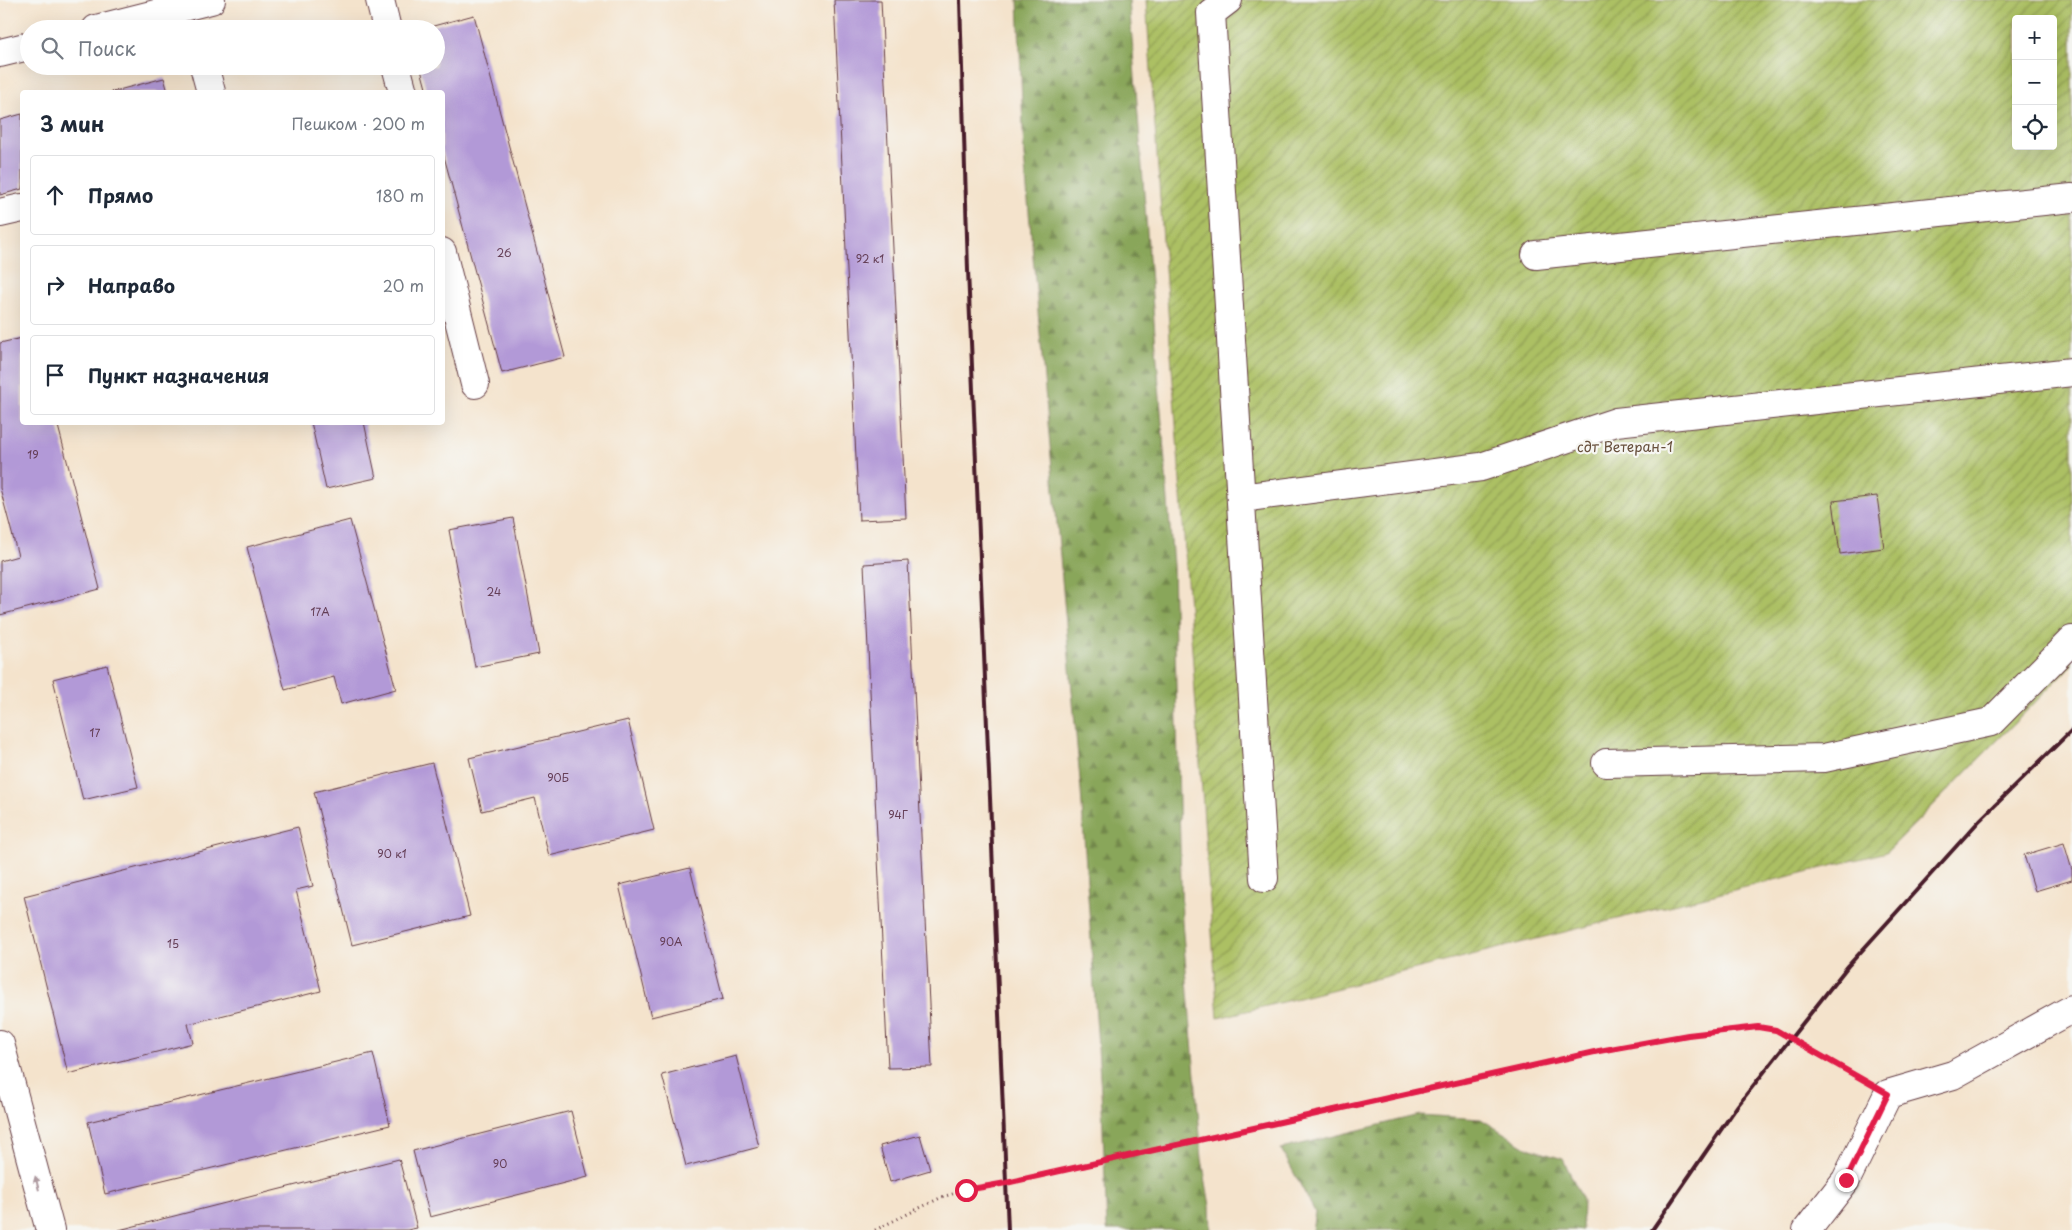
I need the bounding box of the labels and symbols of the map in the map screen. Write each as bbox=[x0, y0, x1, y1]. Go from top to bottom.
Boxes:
house number: 26 bbox=[496, 244, 512, 261]
house number: 92 к1 bbox=[856, 250, 884, 267]
park label: сдт Ветеран-1 bbox=[1577, 436, 1673, 457]
house number: 19 bbox=[27, 446, 39, 463]
house number: 24 bbox=[487, 583, 501, 600]
house number: 17А bbox=[310, 603, 330, 620]
house number: 17 bbox=[90, 724, 101, 741]
house number: 90Б bbox=[547, 769, 569, 786]
house number: 94Г bbox=[888, 806, 908, 823]
house number: 90 к1 bbox=[377, 845, 407, 862]
house number: 90А bbox=[660, 933, 683, 950]
house number: 15 bbox=[167, 935, 179, 952]
house number: 90 bbox=[493, 1155, 507, 1172]
route end bbox=[1835, 1169, 1858, 1192]
one-way arrow bbox=[33, 1175, 41, 1190]
route start bbox=[955, 1179, 978, 1202]

